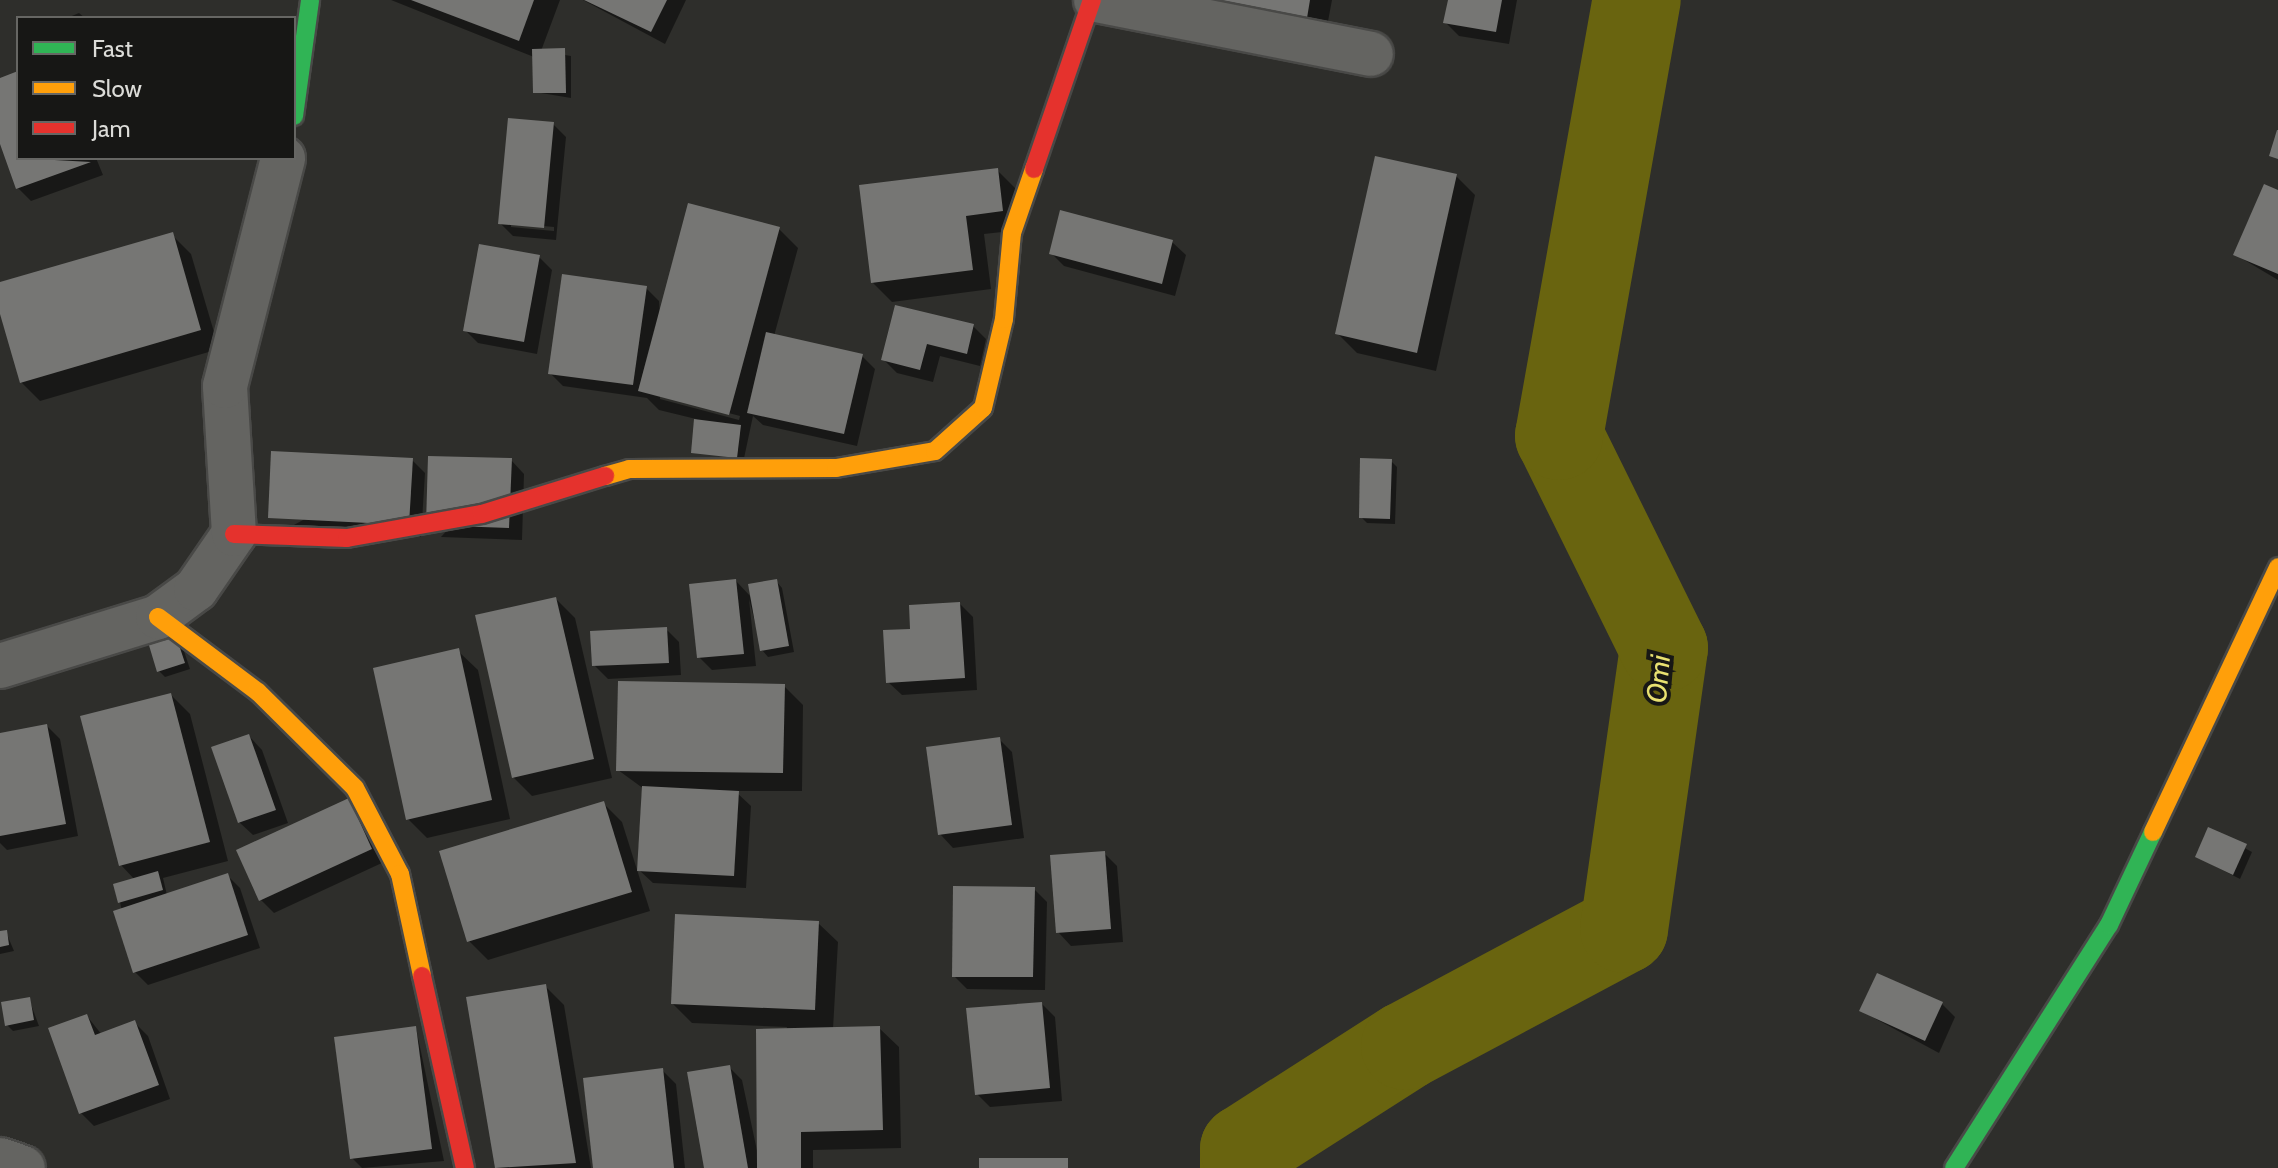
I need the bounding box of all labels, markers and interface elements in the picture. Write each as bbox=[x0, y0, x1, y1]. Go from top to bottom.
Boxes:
legend bbox=[16, 16, 296, 160]
text: Fast bbox=[92, 34, 133, 63]
text: Slow bbox=[92, 74, 142, 103]
text: Jam bbox=[92, 114, 130, 143]
water label: Omi bbox=[1639, 654, 1677, 704]

